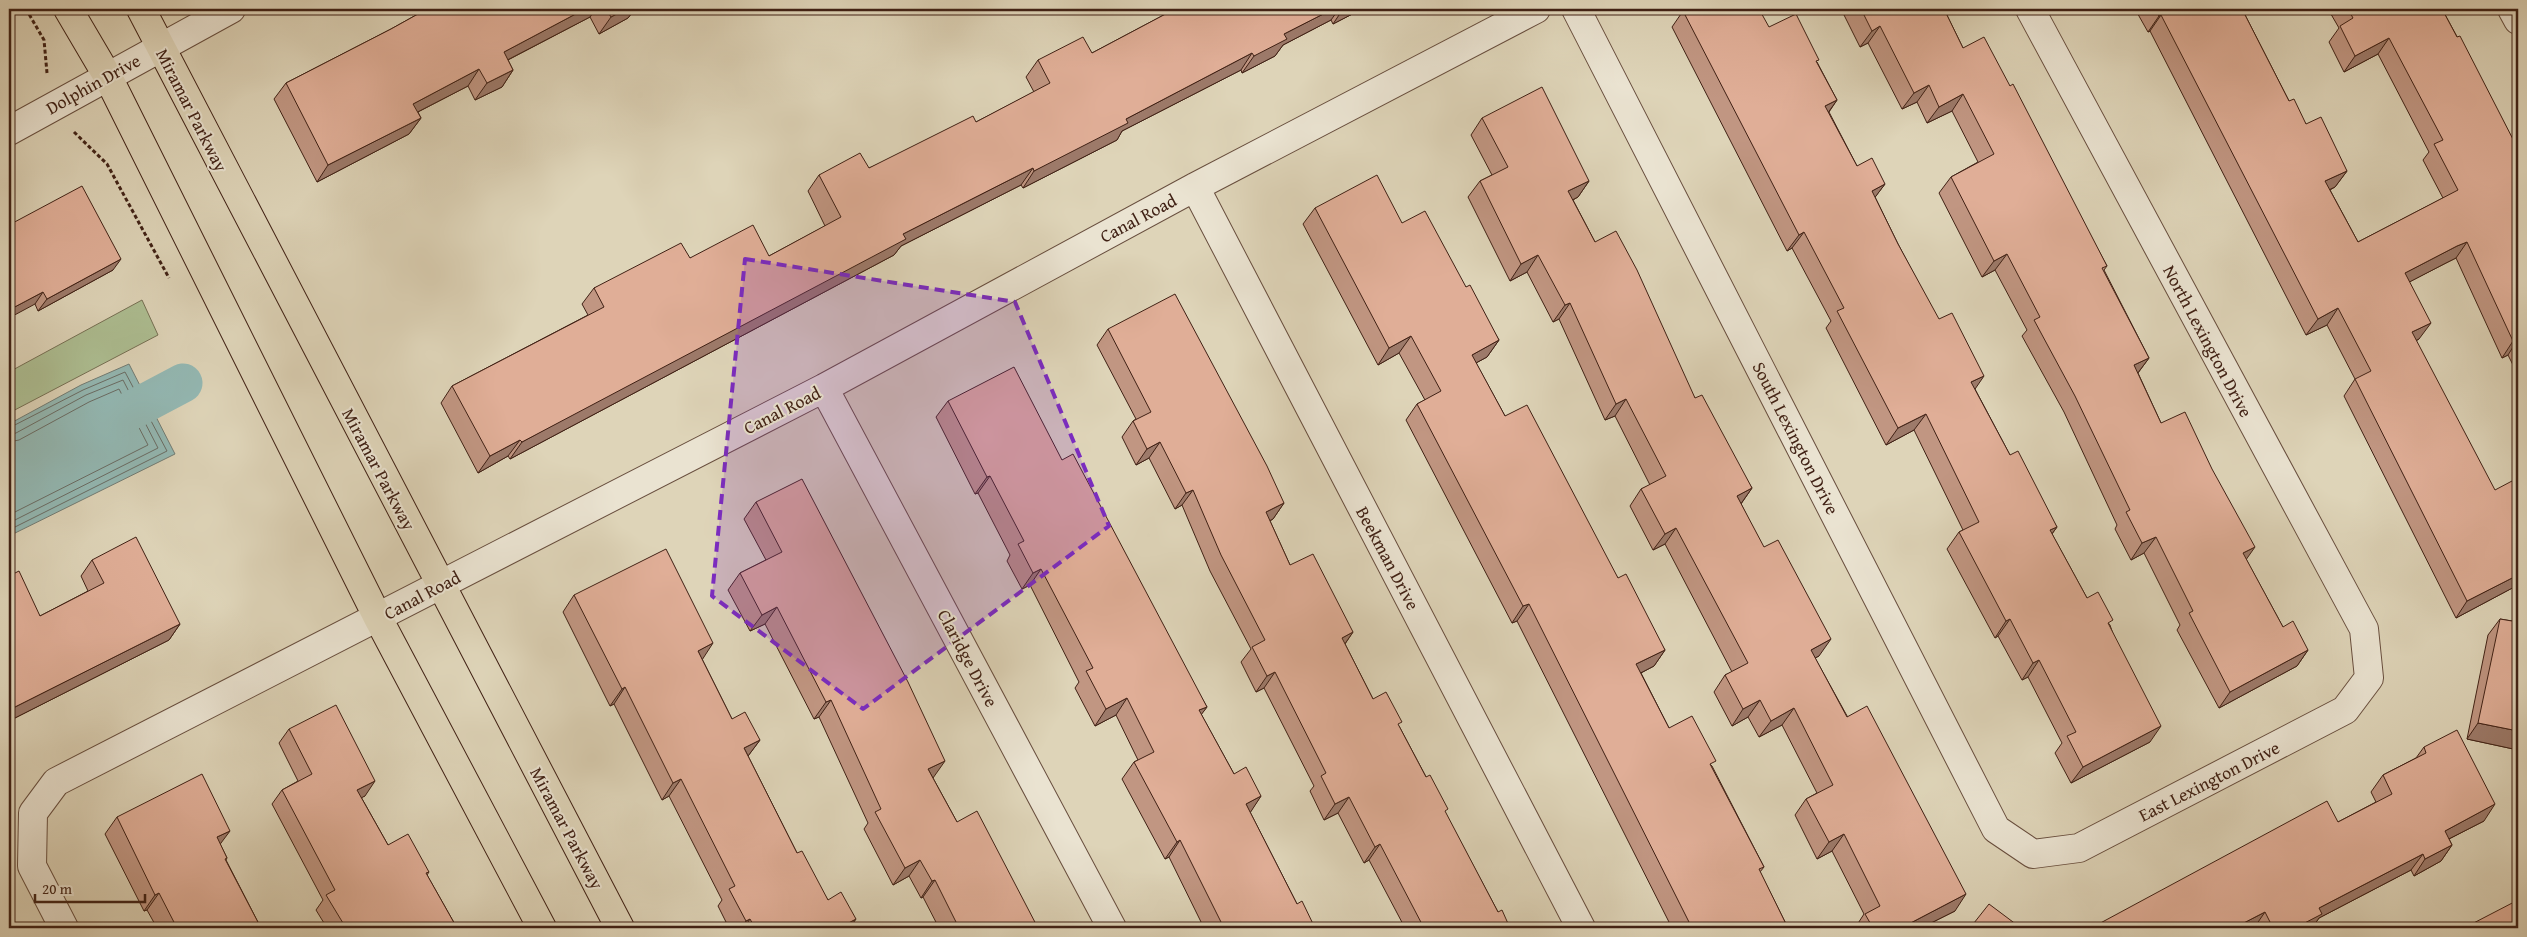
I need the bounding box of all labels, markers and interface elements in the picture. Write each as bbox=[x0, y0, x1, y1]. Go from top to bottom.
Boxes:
street label: Miramar Parkway bbox=[149, 44, 235, 176]
street label: Dolphin Drive bbox=[41, 47, 145, 121]
street label: Canal Road bbox=[1095, 186, 1182, 250]
street label: North Lexington Drive bbox=[2156, 260, 2260, 422]
street label: South Lexington Drive bbox=[1746, 357, 1846, 519]
street label: Canal Road bbox=[739, 379, 826, 441]
street label: Miramar Parkway bbox=[335, 403, 423, 535]
street label: Beekman Drive bbox=[1349, 501, 1427, 615]
street label: Canal Road bbox=[379, 563, 466, 627]
street label: Claridge Drive bbox=[931, 604, 1005, 712]
street label: East Lexington Drive bbox=[2134, 734, 2284, 828]
street label: Miramar Parkway bbox=[523, 762, 611, 894]
scale bar bbox=[35, 872, 145, 904]
text: 20 m bbox=[42, 878, 73, 899]

